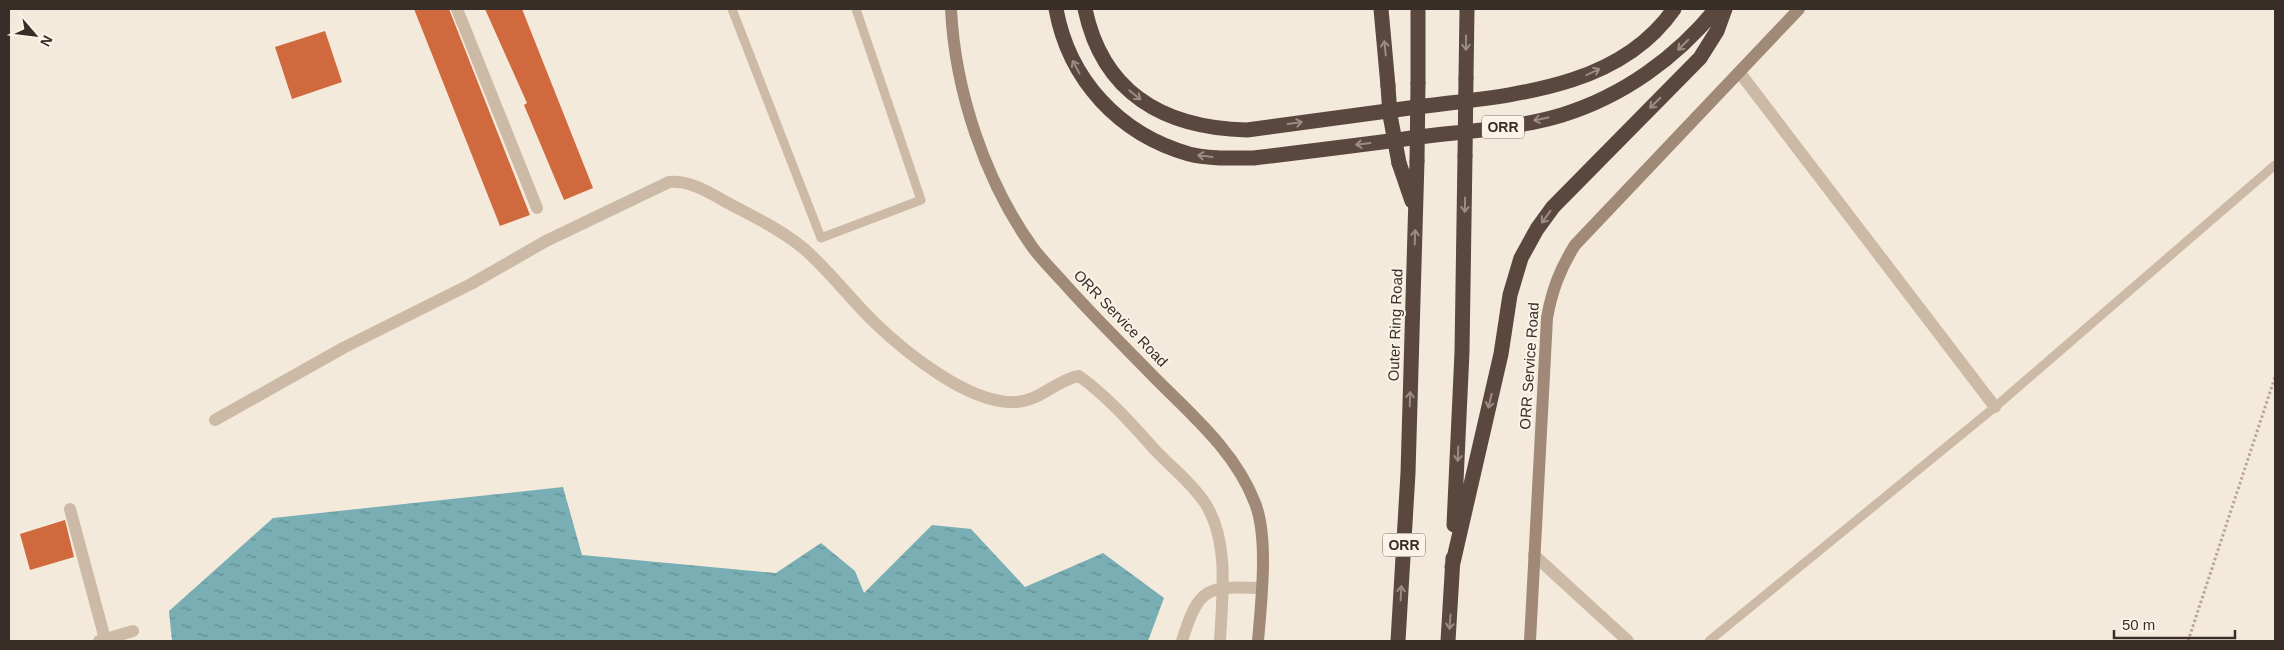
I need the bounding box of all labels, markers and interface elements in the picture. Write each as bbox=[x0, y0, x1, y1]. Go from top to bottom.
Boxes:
north arrow bbox=[10, 10, 60, 60]
text: N bbox=[37, 33, 56, 49]
one-way arrow bbox=[1461, 34, 1471, 51]
one-way arrow bbox=[1677, 39, 1690, 51]
one-way arrow bbox=[1380, 40, 1389, 56]
one-way arrow bbox=[1071, 60, 1081, 75]
one-way arrow bbox=[1585, 67, 1600, 76]
one-way arrow bbox=[1128, 89, 1141, 100]
one-way arrow bbox=[1649, 97, 1662, 109]
road number: ORR bbox=[1482, 115, 1524, 138]
one-way arrow bbox=[1534, 115, 1550, 125]
one-way arrow bbox=[1287, 118, 1303, 128]
one-way arrow bbox=[1356, 139, 1372, 149]
one-way arrow bbox=[1197, 151, 1213, 161]
one-way arrow bbox=[1460, 196, 1469, 212]
one-way arrow bbox=[1541, 210, 1551, 224]
one-way arrow bbox=[1410, 229, 1420, 246]
street label: ORR Service Road bbox=[1071, 266, 1171, 370]
street label: Outer Ring Road bbox=[1385, 268, 1405, 382]
street label: ORR Service Road bbox=[1516, 302, 1542, 430]
one-way arrow bbox=[1406, 391, 1415, 407]
one-way arrow bbox=[1485, 393, 1494, 409]
one-way arrow bbox=[1453, 445, 1463, 461]
road number: ORR bbox=[1383, 534, 1425, 556]
one-way arrow bbox=[1397, 585, 1406, 601]
scale bar bbox=[2114, 608, 2235, 640]
one-way arrow bbox=[1445, 613, 1454, 629]
text: 50 m bbox=[2122, 616, 2155, 633]

